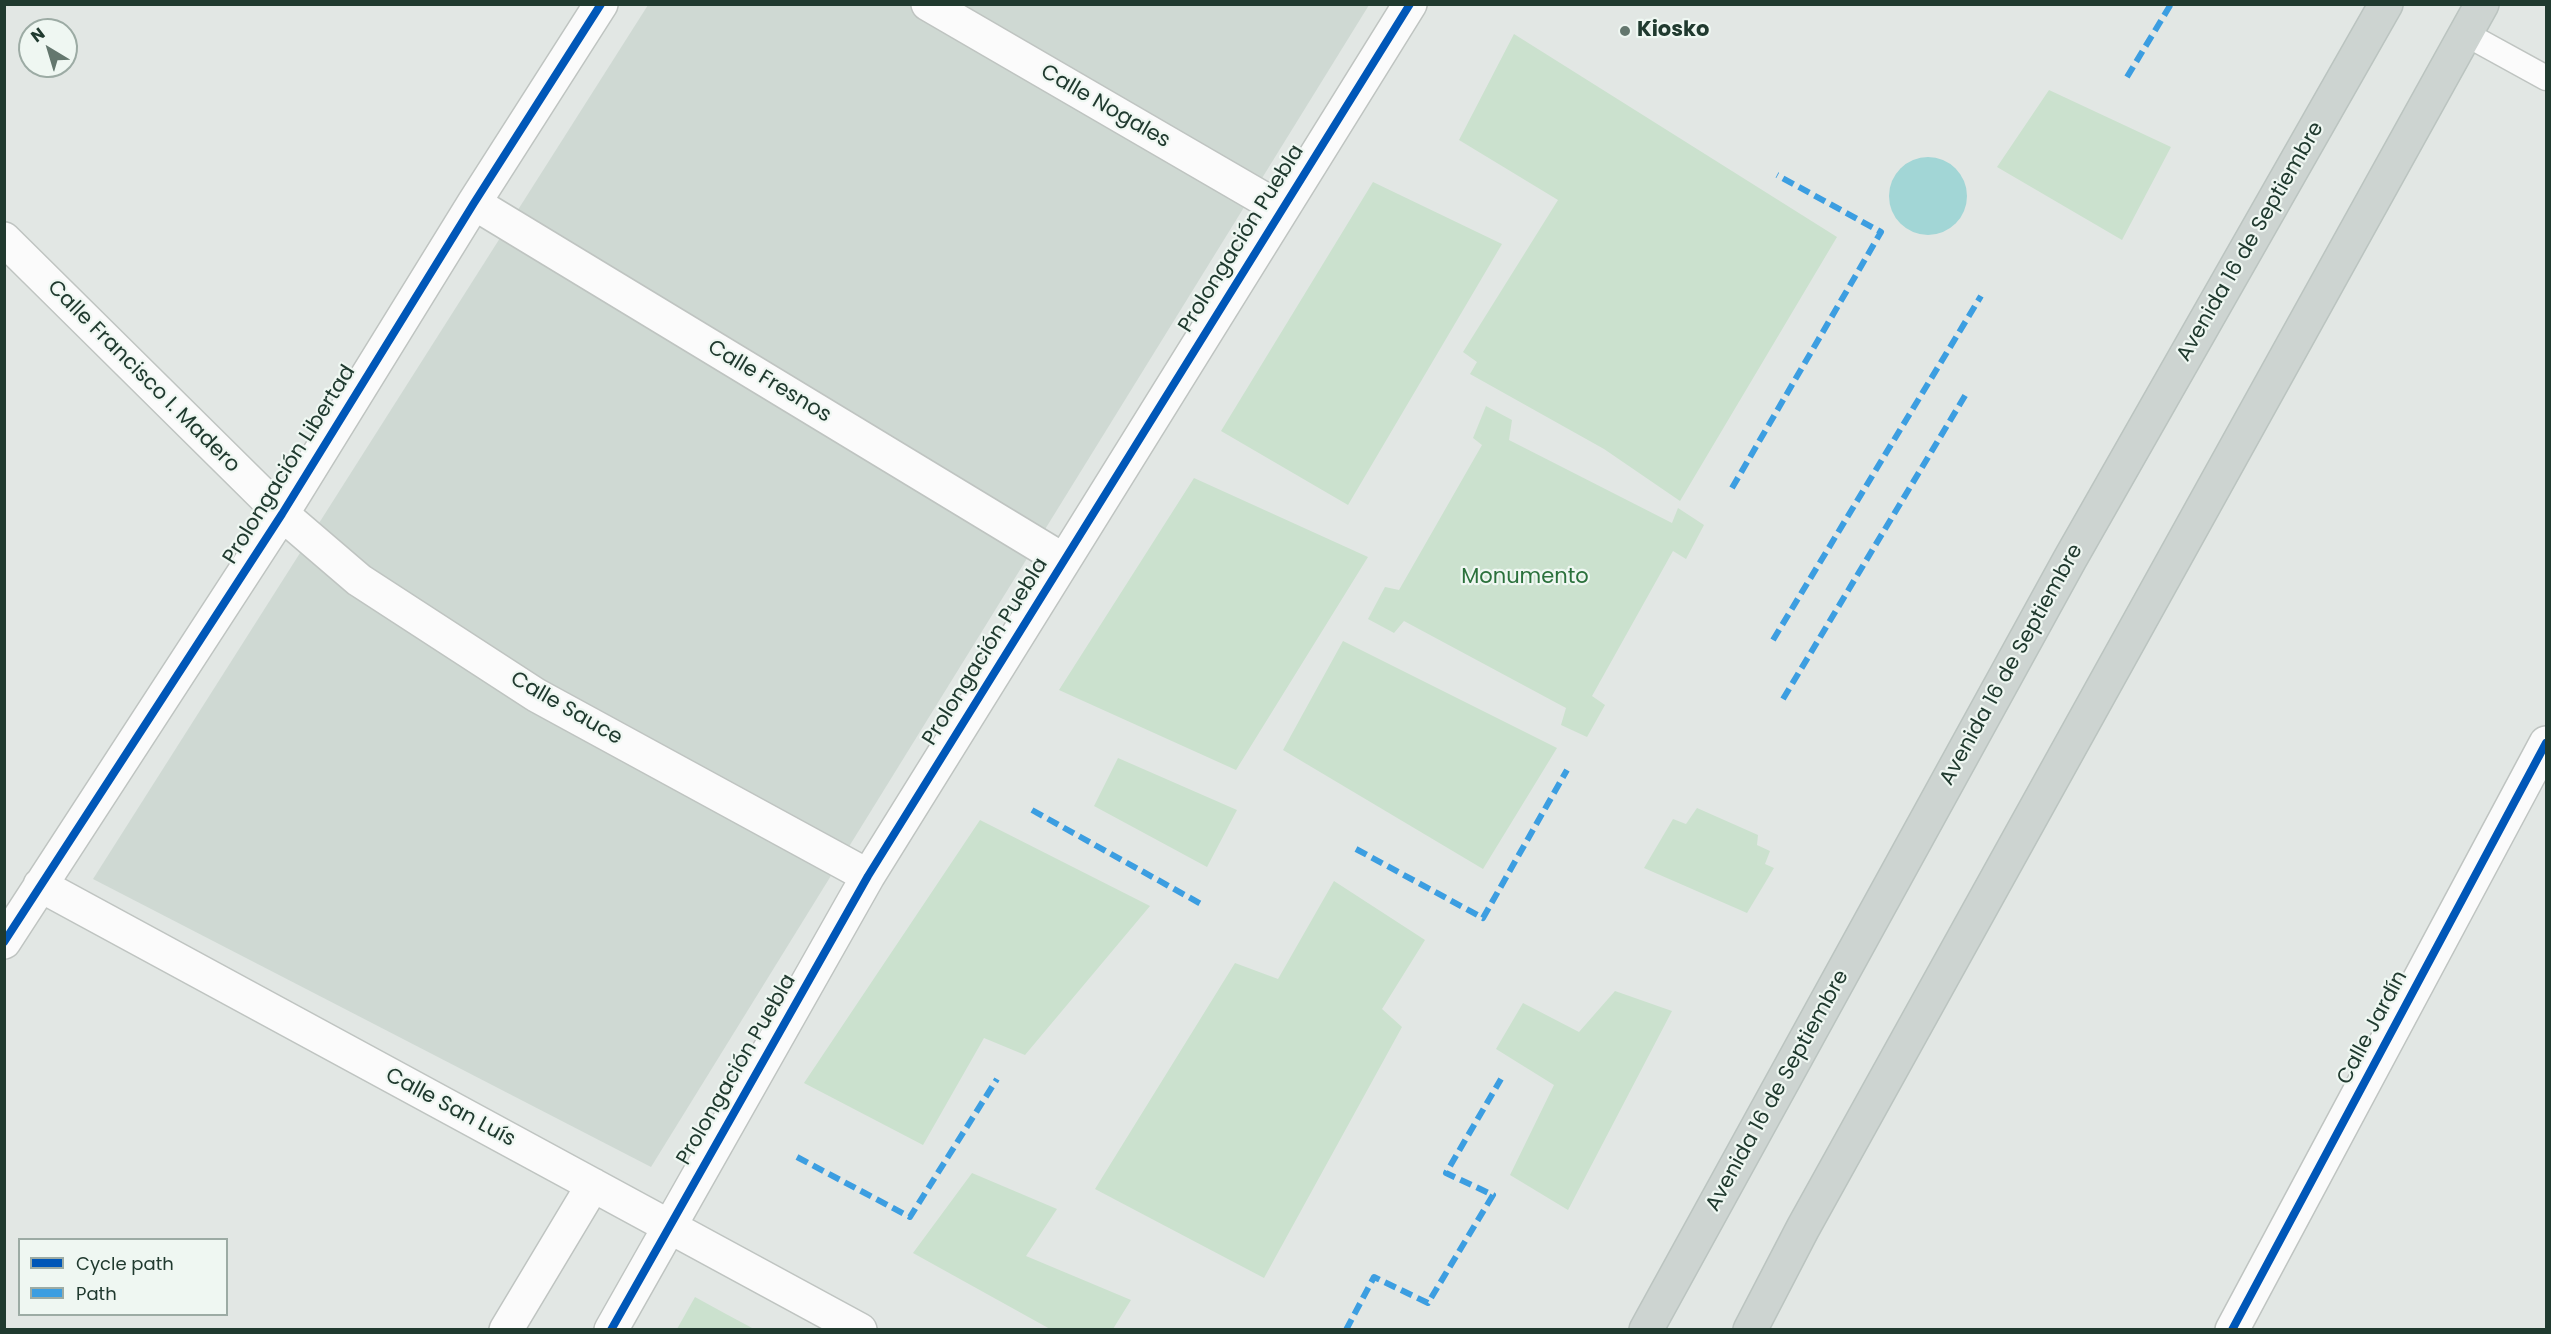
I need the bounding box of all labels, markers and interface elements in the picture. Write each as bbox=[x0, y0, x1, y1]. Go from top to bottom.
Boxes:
north arrow bbox=[18, 18, 78, 78]
place label: Kiosko bbox=[1637, 18, 1709, 44]
text: N bbox=[26, 22, 50, 48]
marker: Kiosko bbox=[1618, 24, 1632, 38]
street label: Calle Nogales bbox=[1036, 60, 1174, 154]
street label: Avenida 16 de Septiembre bbox=[2172, 118, 2330, 366]
street label: Prolongación Puebla bbox=[1174, 141, 1310, 337]
street label: Calle Francisco I. Madero bbox=[41, 275, 245, 479]
street label: Calle Fresnos bbox=[703, 335, 835, 429]
street label: Prolongación Libertad bbox=[218, 361, 362, 569]
street label: Avenida 16 de Septiembre bbox=[1935, 540, 2089, 790]
street label: Prolongación Puebla bbox=[918, 554, 1054, 750]
park label: Monumento bbox=[1461, 565, 1589, 591]
street label: Calle Sauce bbox=[506, 667, 626, 751]
street label: Avenida 16 de Septiembre bbox=[1701, 966, 1855, 1216]
street label: Calle Jardín bbox=[2332, 967, 2414, 1089]
street label: Prolongación Puebla bbox=[672, 970, 802, 1170]
street label: Calle San Luís bbox=[381, 1063, 519, 1153]
legend bbox=[18, 1238, 228, 1316]
text: Cycle path bbox=[76, 1251, 174, 1276]
text: Path bbox=[76, 1281, 117, 1306]

